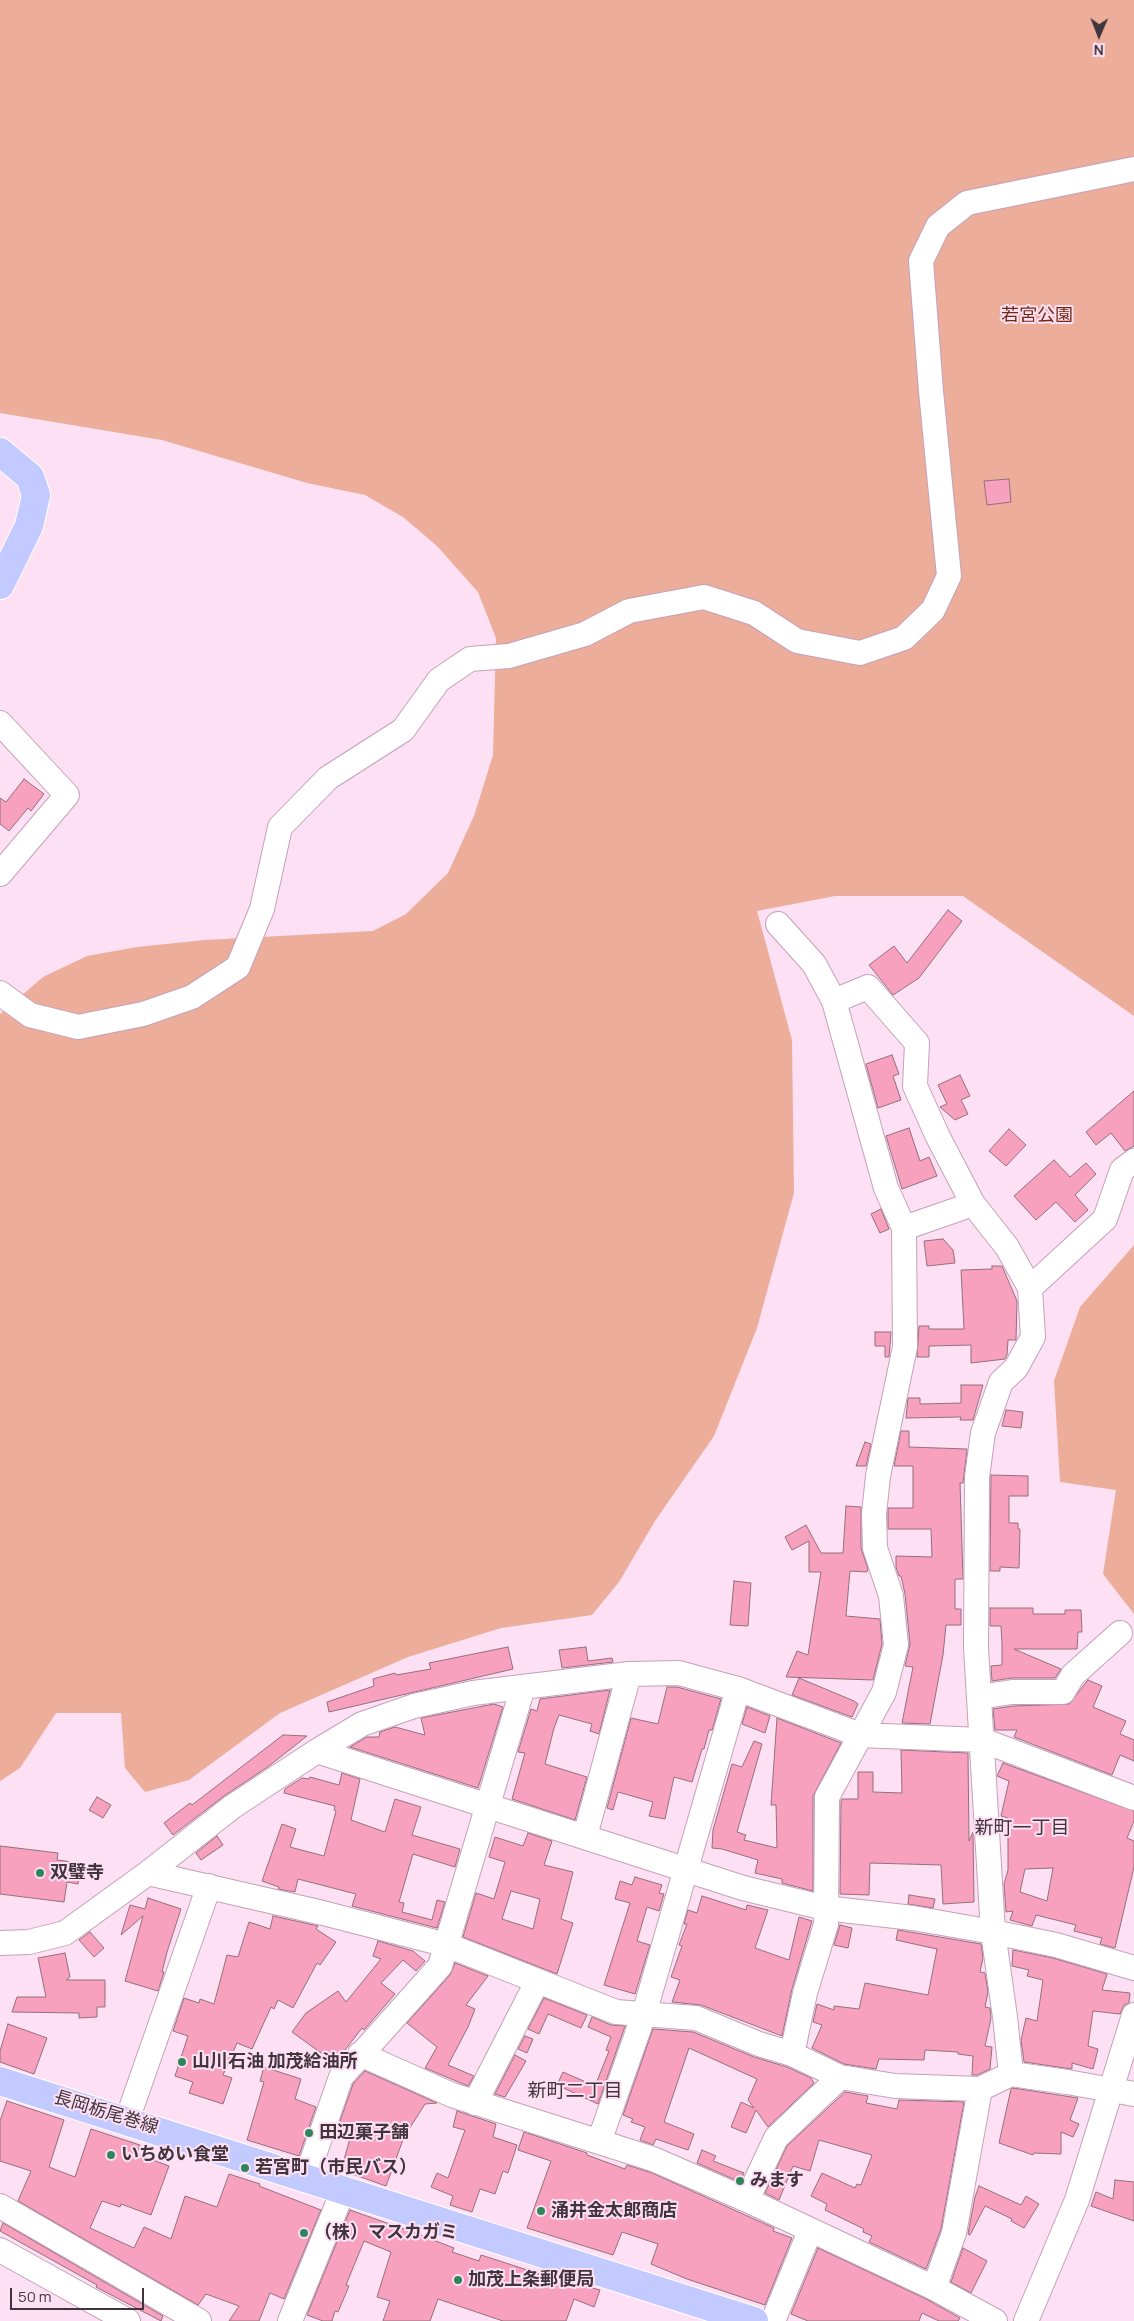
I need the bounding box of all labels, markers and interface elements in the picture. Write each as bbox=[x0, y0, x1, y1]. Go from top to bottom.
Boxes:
north arrow bbox=[1074, 10, 1124, 60]
text: N bbox=[1094, 41, 1104, 60]
park label: 若宮公園 bbox=[1001, 305, 1073, 327]
district label: 新町一丁目 bbox=[975, 1818, 1069, 1840]
place label: 双璧寺 bbox=[50, 1862, 104, 1884]
marker: 双璧寺 bbox=[34, 1867, 46, 1879]
place label: 山川石油 加茂給油所 bbox=[192, 2051, 358, 2073]
marker: 山川石油 加茂給油所 bbox=[176, 2056, 188, 2068]
district label: 新町二丁目 bbox=[528, 2081, 622, 2103]
street label: 長岡栃尾巻線 bbox=[51, 2087, 161, 2139]
place label: 田辺菓子舗 bbox=[319, 2122, 409, 2144]
marker: 田辺菓子舗 bbox=[303, 2127, 315, 2139]
place label: いちめい食堂 bbox=[121, 2144, 229, 2166]
marker: いちめい食堂 bbox=[105, 2149, 117, 2161]
place label: 若宮町（市民バス） bbox=[255, 2157, 417, 2179]
marker: 若宮町（市民バス） bbox=[239, 2162, 251, 2174]
place label: みます bbox=[750, 2170, 804, 2192]
marker: みます bbox=[734, 2175, 746, 2187]
place label: 涌井金太郎商店 bbox=[551, 2200, 677, 2222]
marker: 涌井金太郎商店 bbox=[535, 2205, 547, 2217]
place label: （株）マスカガミ bbox=[314, 2222, 458, 2244]
marker: （株）マスカガミ bbox=[298, 2227, 310, 2239]
place label: 加茂上条郵便局 bbox=[468, 2269, 594, 2291]
marker: 加茂上条郵便局 bbox=[452, 2274, 464, 2286]
scale bar bbox=[12, 2278, 146, 2310]
text: 50 m bbox=[18, 2286, 52, 2307]

